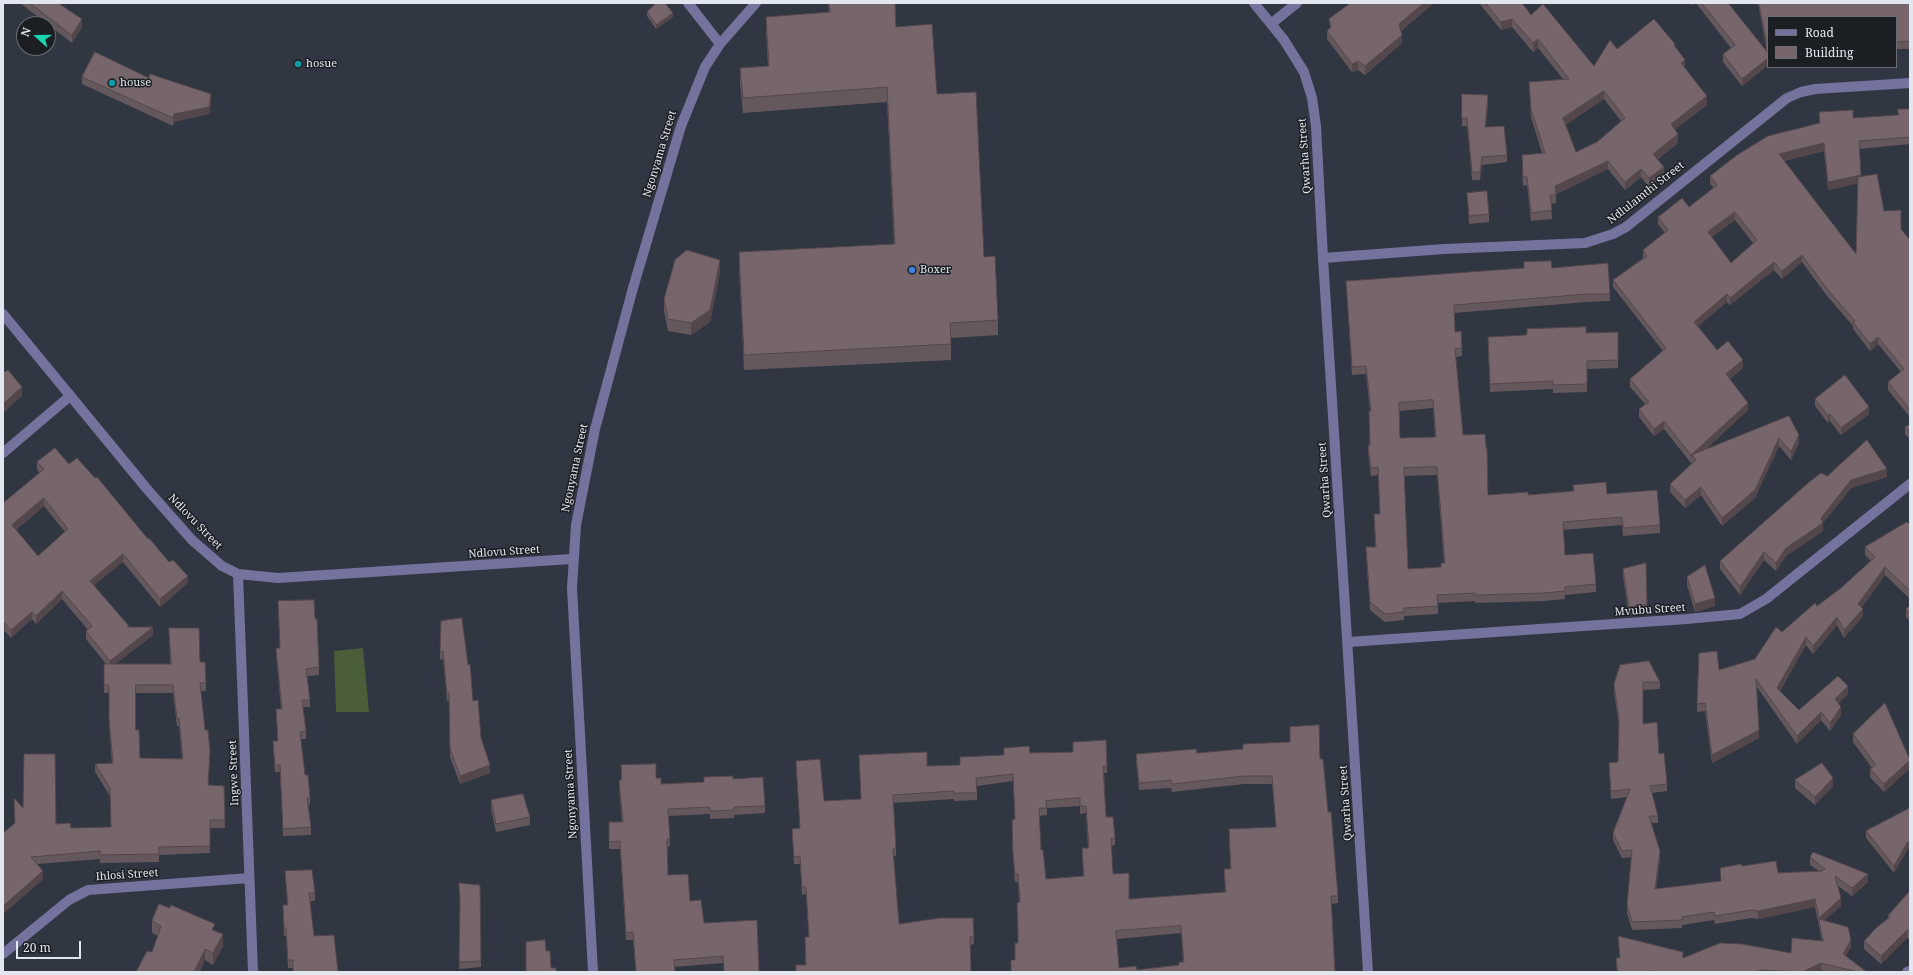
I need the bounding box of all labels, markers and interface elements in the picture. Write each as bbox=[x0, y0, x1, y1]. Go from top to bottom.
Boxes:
north arrow bbox=[16, 16, 56, 56]
legend bbox=[1767, 16, 1897, 68]
text: Road bbox=[1805, 24, 1834, 41]
text: N bbox=[17, 25, 34, 39]
text: Building bbox=[1805, 44, 1853, 61]
place label: hosue bbox=[306, 57, 337, 71]
marker: hosue bbox=[293, 59, 303, 69]
place label: house bbox=[120, 76, 151, 90]
marker: house bbox=[107, 78, 117, 88]
street label: Ngonyama Street bbox=[641, 109, 679, 199]
street label: Qwarha Street bbox=[1296, 118, 1314, 194]
street label: Ndlulamthi Street bbox=[1605, 159, 1687, 227]
place label: Boxer bbox=[920, 263, 951, 277]
marker: Boxer bbox=[907, 265, 917, 275]
street label: Ngonyama Street bbox=[559, 423, 591, 513]
street label: Qwarha Street bbox=[1316, 442, 1334, 518]
street label: Ndlovu Street bbox=[165, 492, 225, 552]
street label: Ndlovu Street bbox=[468, 543, 540, 561]
street label: Mvubu Street bbox=[1614, 601, 1686, 619]
street label: Ingwe Street bbox=[226, 740, 242, 806]
street label: Ngonyama Street bbox=[562, 749, 580, 839]
street label: Qwarha Street bbox=[1337, 765, 1355, 841]
street label: Ihlosi Street bbox=[95, 866, 159, 884]
scale bar bbox=[18, 933, 83, 959]
text: 20 m bbox=[23, 939, 51, 956]

